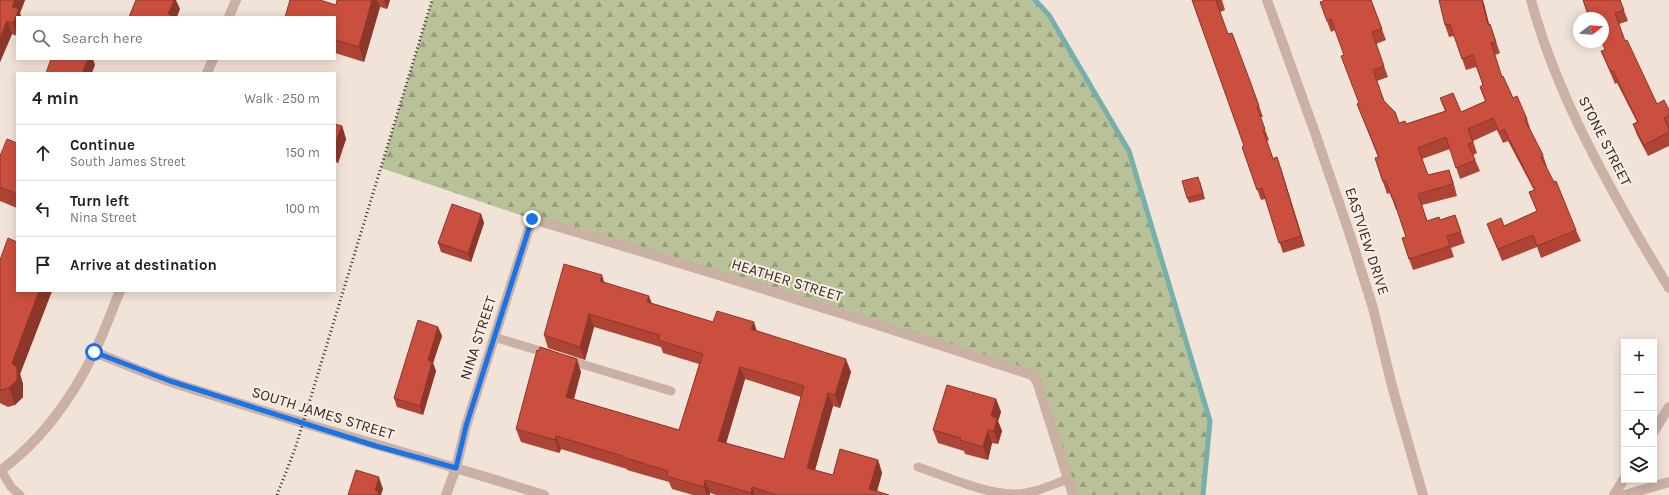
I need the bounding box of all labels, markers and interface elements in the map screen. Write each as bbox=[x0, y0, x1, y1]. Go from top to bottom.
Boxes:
north arrow bbox=[1573, 12, 1609, 48]
search box bbox=[16, 16, 336, 60]
icon: search bbox=[30, 27, 52, 49]
text: Search here bbox=[62, 29, 143, 47]
text: 4 min bbox=[32, 88, 79, 108]
text: Walk · 250 m bbox=[244, 91, 320, 106]
street label: STONE STREET bbox=[1575, 93, 1636, 189]
text: Continue bbox=[70, 136, 135, 154]
icon: ahead bbox=[32, 142, 54, 164]
text: 150 m bbox=[285, 145, 320, 160]
text: South James Street bbox=[70, 154, 186, 169]
street label: EASTVIEW DRIVE bbox=[1341, 185, 1393, 297]
text: Turn left bbox=[70, 192, 129, 210]
icon: left bbox=[32, 198, 54, 220]
text: 100 m bbox=[285, 201, 320, 216]
text: Nina Street bbox=[70, 210, 137, 225]
route end bbox=[523, 210, 541, 228]
icon: arrive bbox=[32, 254, 54, 276]
street label: HEATHER STREET bbox=[729, 255, 845, 306]
text: Arrive at destination bbox=[70, 256, 217, 274]
street label: NINA STREET bbox=[456, 293, 500, 382]
map controls bbox=[1621, 339, 1657, 483]
button: + bbox=[1621, 339, 1657, 375]
route start bbox=[85, 343, 103, 361]
button: − bbox=[1621, 375, 1657, 411]
street label: SOUTH JAMES STREET bbox=[249, 383, 397, 443]
button: locate bbox=[1621, 411, 1657, 447]
button: layers bbox=[1621, 447, 1657, 483]

